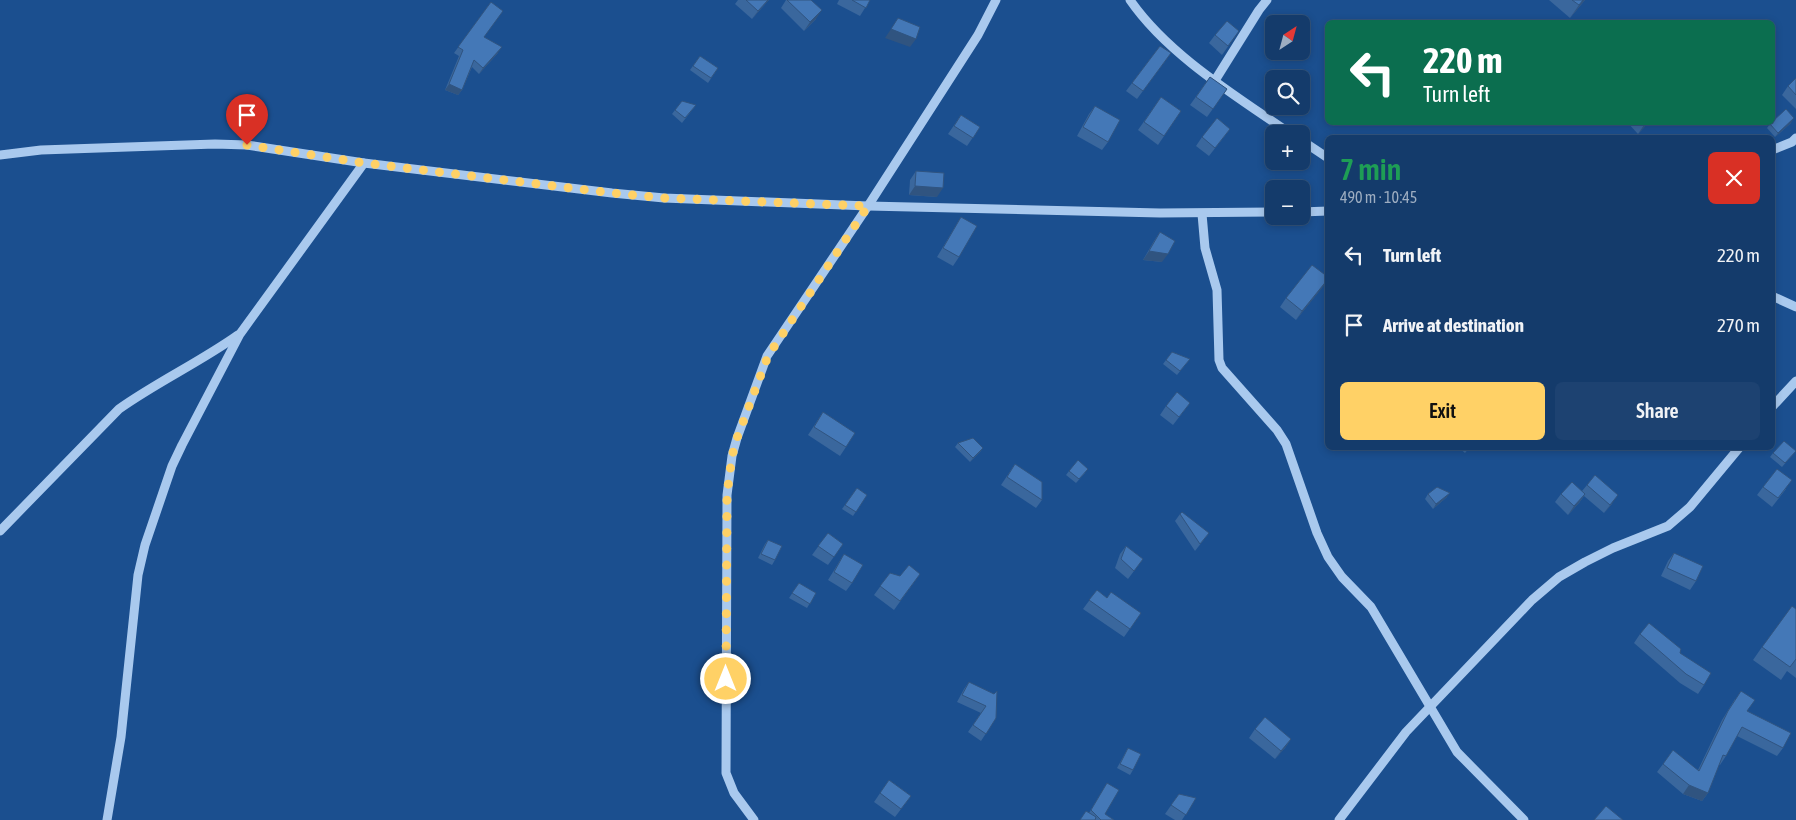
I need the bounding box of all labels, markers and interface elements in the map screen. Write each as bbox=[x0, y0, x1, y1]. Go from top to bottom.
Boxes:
north arrow bbox=[1265, 15, 1310, 60]
map controls bbox=[1265, 15, 1310, 225]
icon: left bbox=[1340, 40, 1405, 105]
text: 220 m bbox=[1423, 40, 1502, 80]
button: search bbox=[1265, 70, 1310, 115]
text: Turn left bbox=[1423, 81, 1490, 107]
pin bbox=[226, 94, 268, 145]
icon: arrive bbox=[233, 101, 261, 129]
button: + bbox=[1265, 125, 1310, 170]
text: 7 min bbox=[1340, 152, 1401, 186]
button: close bbox=[1708, 152, 1760, 204]
button: − bbox=[1265, 180, 1310, 225]
text: 490 m · 10:45 bbox=[1340, 188, 1417, 206]
icon: left bbox=[1340, 241, 1368, 269]
text: Turn left bbox=[1383, 244, 1441, 266]
text: 220 m bbox=[1717, 244, 1760, 266]
icon: arrive bbox=[1340, 311, 1368, 339]
text: Arrive at destination bbox=[1383, 314, 1524, 336]
text: 270 m bbox=[1717, 314, 1760, 336]
button: Exit bbox=[1340, 382, 1545, 440]
button: Share bbox=[1555, 382, 1760, 440]
position arrow bbox=[699, 652, 751, 704]

